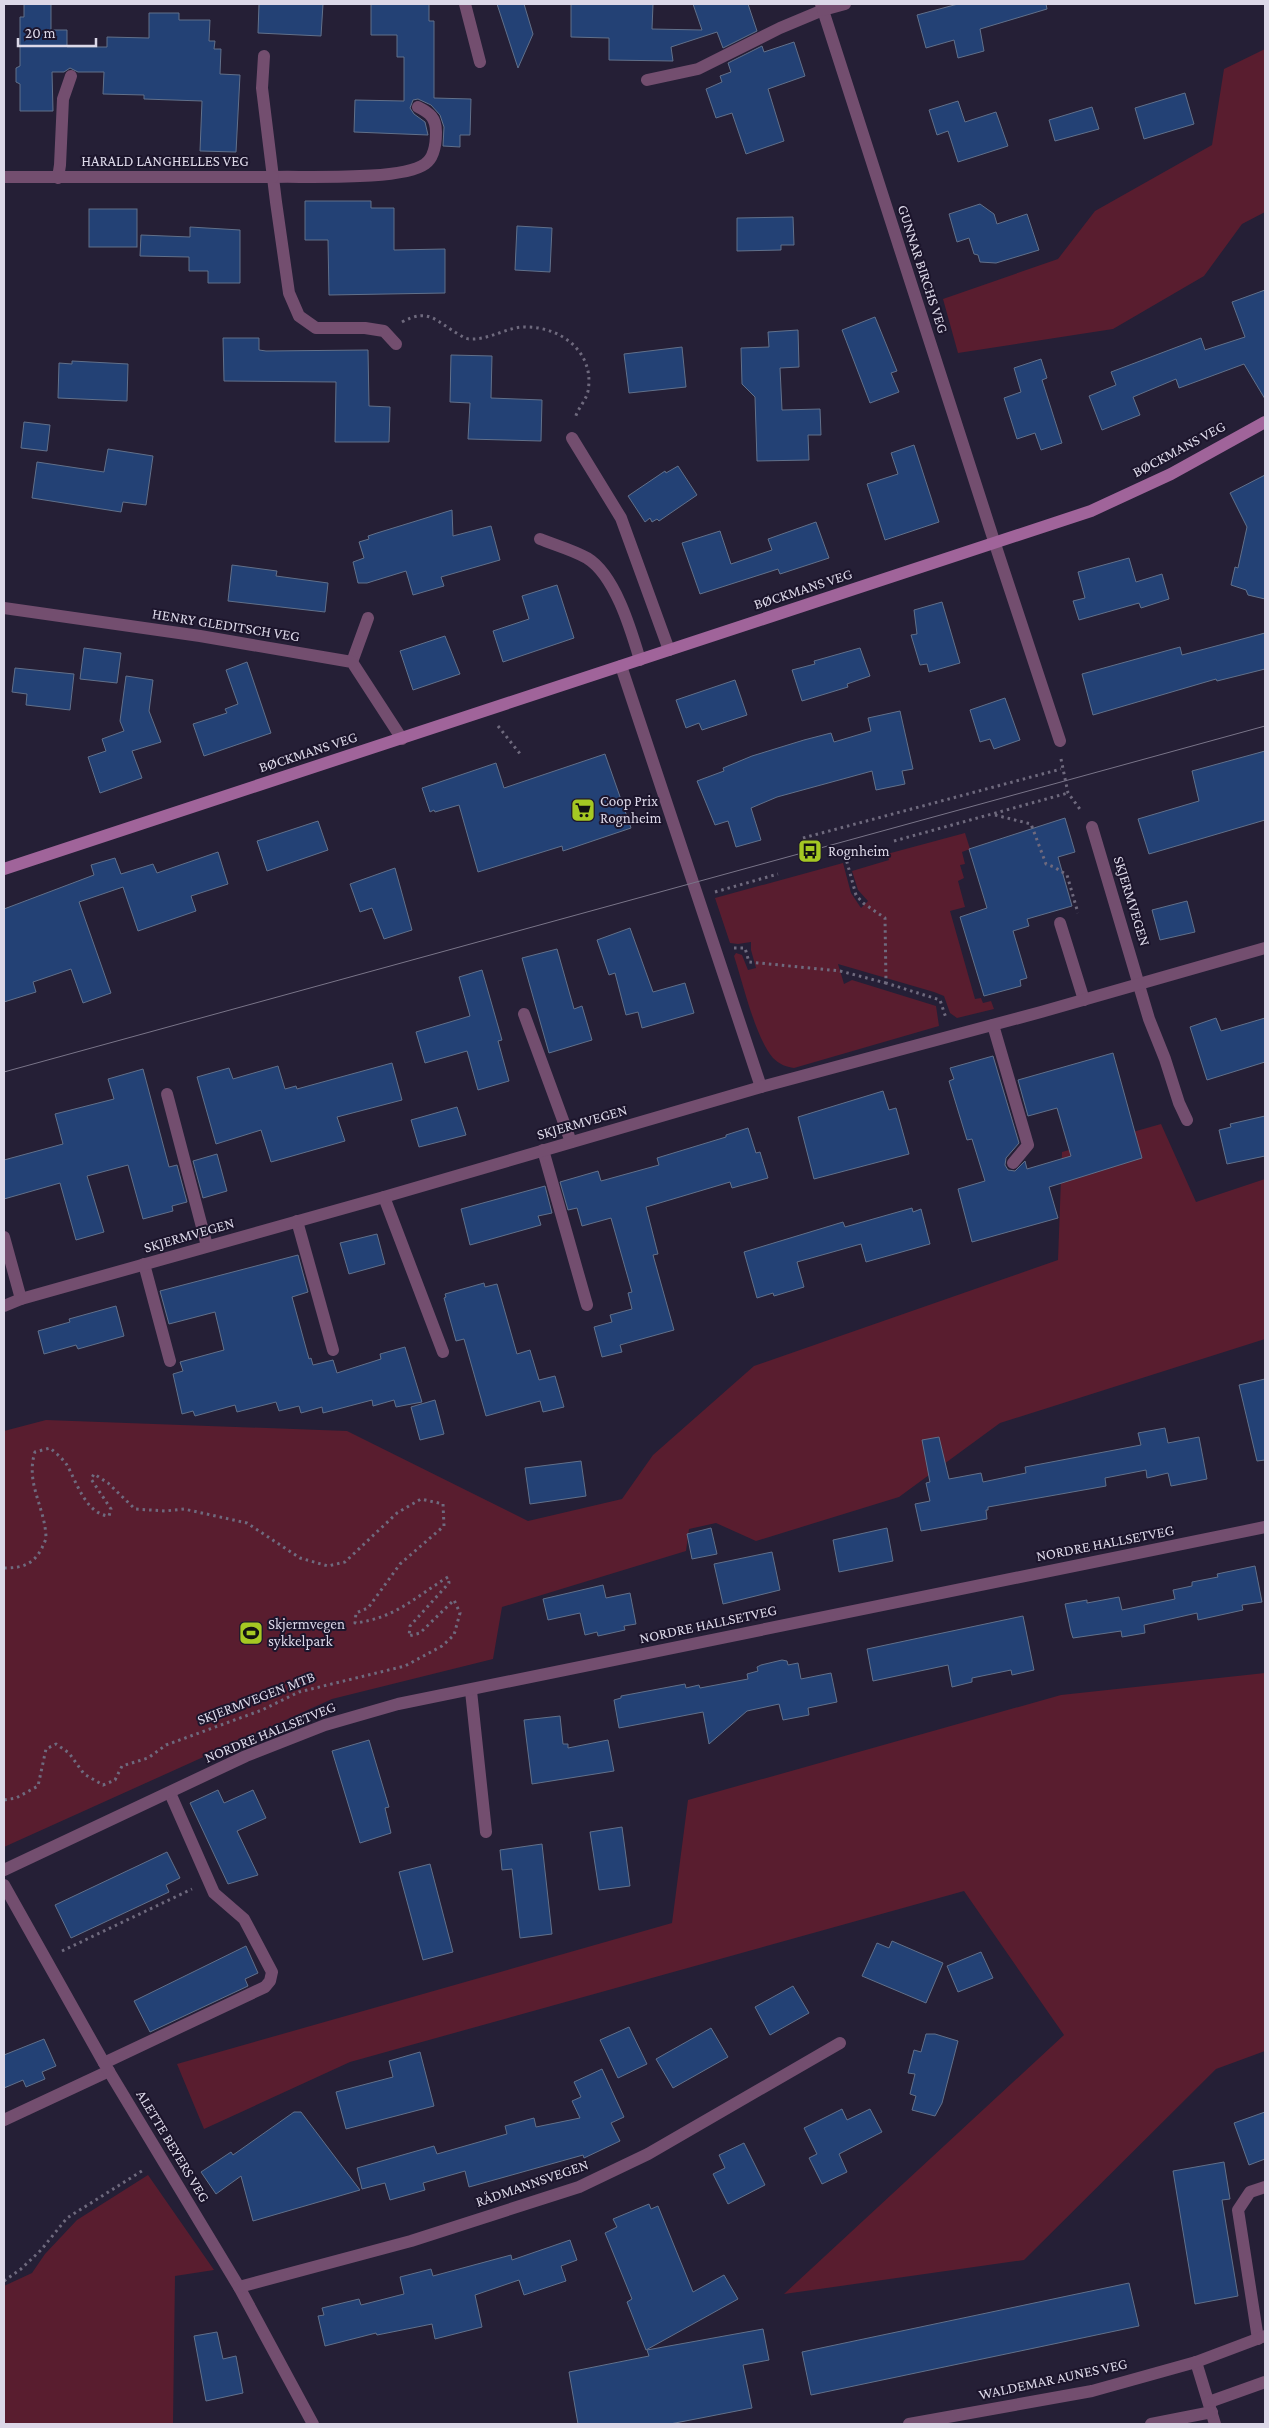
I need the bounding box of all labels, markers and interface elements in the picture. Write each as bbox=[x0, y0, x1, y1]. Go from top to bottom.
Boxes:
scale bar bbox=[18, 15, 95, 47]
text: 20 m bbox=[25, 25, 56, 41]
street label: HARALD LANGHELLES VEG bbox=[81, 153, 249, 169]
street label: GUNNAR BIRCHS VEG bbox=[895, 203, 951, 335]
street label: BØCKMANS VEG bbox=[1130, 418, 1228, 480]
street label: BØCKMANS VEG bbox=[752, 566, 854, 612]
street label: HENRY GLEDITSCH VEG bbox=[151, 605, 301, 645]
street label: BØCKMANS VEG bbox=[257, 729, 359, 775]
place label: Coop Prix Rognheim bbox=[600, 793, 662, 827]
supermarket icon: Coop Prix Rognheim bbox=[570, 797, 596, 823]
bus stop icon: Rognheim bbox=[797, 838, 823, 864]
place label: Rognheim bbox=[828, 843, 890, 860]
street label: SKJERMVEGEN bbox=[1110, 854, 1153, 948]
street label: SKJERMVEGEN bbox=[535, 1101, 629, 1143]
street label: SKJERMVEGEN bbox=[142, 1214, 236, 1256]
street label: NORDRE HALLSETVEG bbox=[1035, 1522, 1175, 1564]
street label: NORDRE HALLSETVEG bbox=[638, 1602, 778, 1646]
place label: Skjermvegen sykkelpark bbox=[268, 1616, 345, 1650]
sports icon: Skjermvegen sykkelpark bbox=[238, 1620, 264, 1646]
street label: SKJERMVEGEN MTB bbox=[195, 1668, 317, 1729]
street label: NORDRE HALLSETVEG bbox=[202, 1698, 338, 1766]
street label: ALETTE BEYERS VEG bbox=[133, 2087, 213, 2205]
street label: RÅDMANNSVEGEN bbox=[473, 2155, 591, 2210]
street label: WALDEMAR AUNES VEG bbox=[977, 2355, 1129, 2403]

